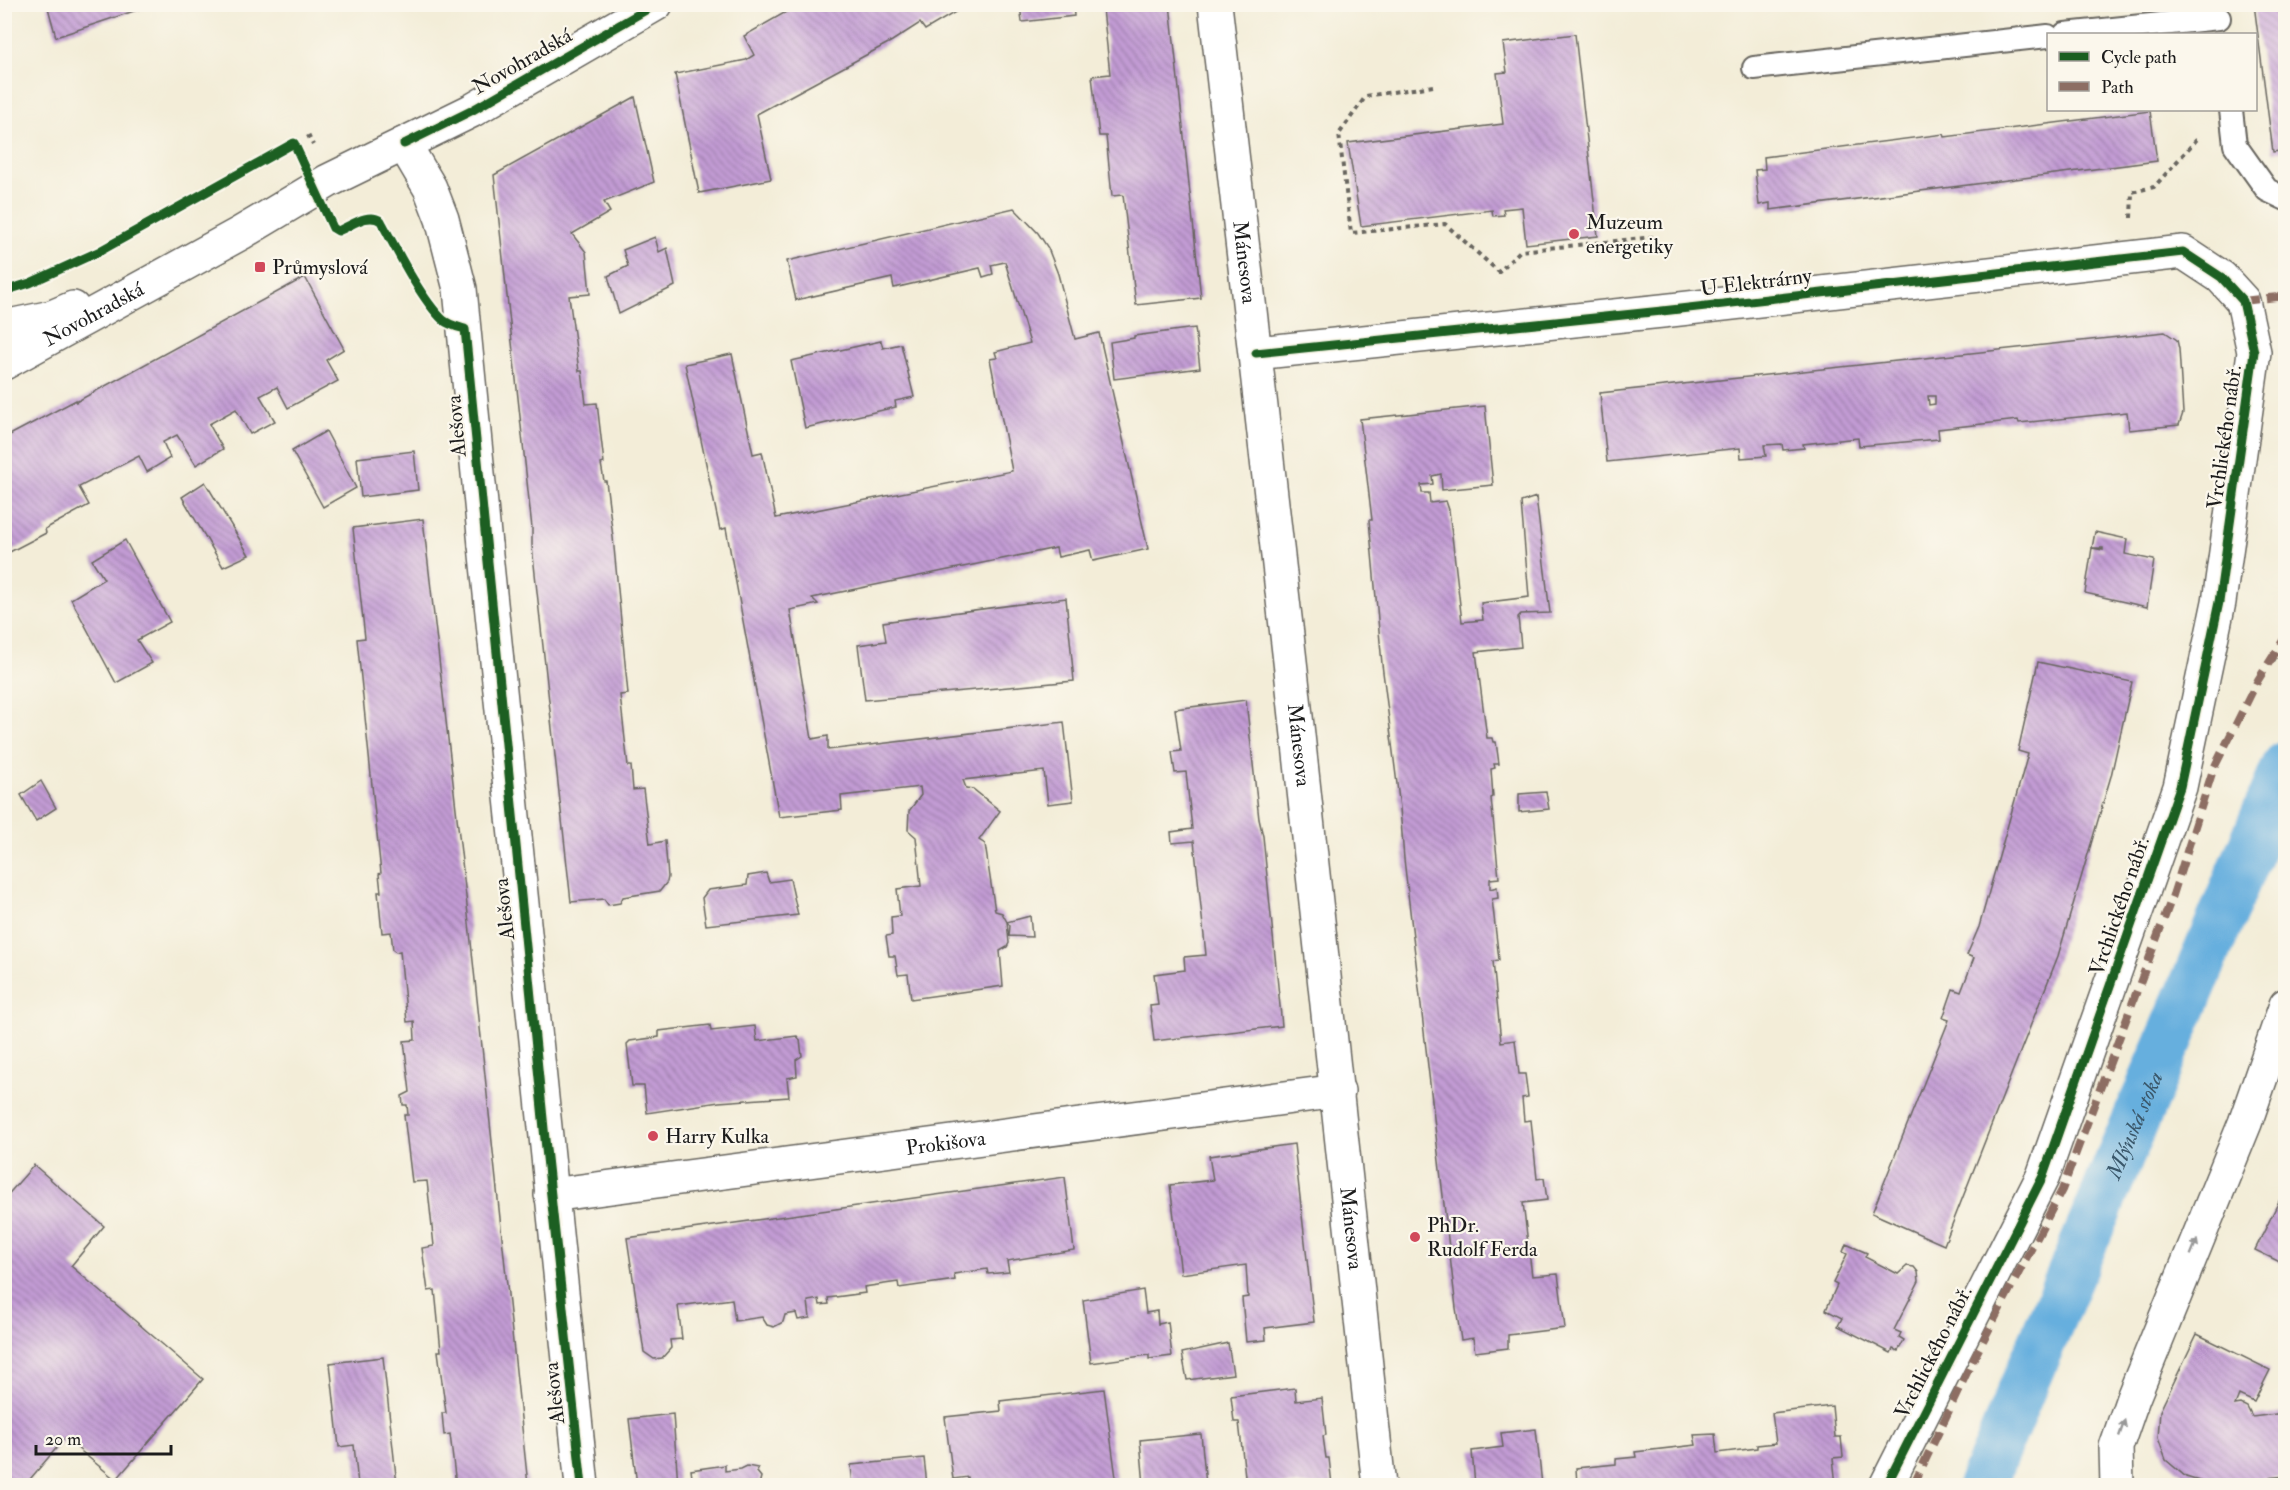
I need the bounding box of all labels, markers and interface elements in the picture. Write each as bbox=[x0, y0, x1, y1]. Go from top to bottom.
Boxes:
street label: Novohradská bbox=[468, 22, 577, 101]
legend bbox=[2047, 33, 2257, 111]
text: Cycle path bbox=[2101, 46, 2177, 69]
text: Path bbox=[2101, 76, 2134, 99]
place label: Muzeum energetiky bbox=[1586, 209, 1674, 260]
street label: Mánesova bbox=[1226, 219, 1263, 306]
marker: Muzeum energetiky bbox=[1567, 227, 1581, 241]
place label: Průmyslová bbox=[272, 254, 368, 281]
marker: Průmyslová bbox=[253, 260, 267, 274]
street label: U Elektrárny bbox=[1699, 262, 1814, 303]
street label: Novohradská bbox=[39, 276, 149, 353]
street label: Vrchlického nábř. bbox=[2201, 363, 2248, 511]
street label: Alešova bbox=[440, 393, 473, 459]
street label: Mánesova bbox=[1281, 702, 1317, 788]
street label: Vrchlického nábř. bbox=[2083, 833, 2156, 979]
street label: Alešova bbox=[488, 876, 521, 942]
water label: Mlýnská stoka bbox=[2099, 1067, 2170, 1185]
place label: Harry Kulka bbox=[665, 1123, 770, 1150]
street label: Prokišova bbox=[904, 1125, 988, 1162]
marker: Harry Kulka bbox=[646, 1129, 660, 1143]
street label: Mánesova bbox=[1333, 1186, 1369, 1272]
place label: PhDr. Rudolf Ferda bbox=[1427, 1212, 1538, 1263]
marker: PhDr. Rudolf Ferda bbox=[1408, 1230, 1422, 1244]
one-way arrow bbox=[2190, 1238, 2199, 1256]
street label: Vrchlického nábř. bbox=[1888, 1281, 1978, 1423]
street label: Alešova bbox=[538, 1360, 571, 1426]
scale bar bbox=[36, 1418, 171, 1456]
one-way arrow bbox=[2118, 1419, 2128, 1437]
text: 20 m bbox=[45, 1428, 81, 1451]

